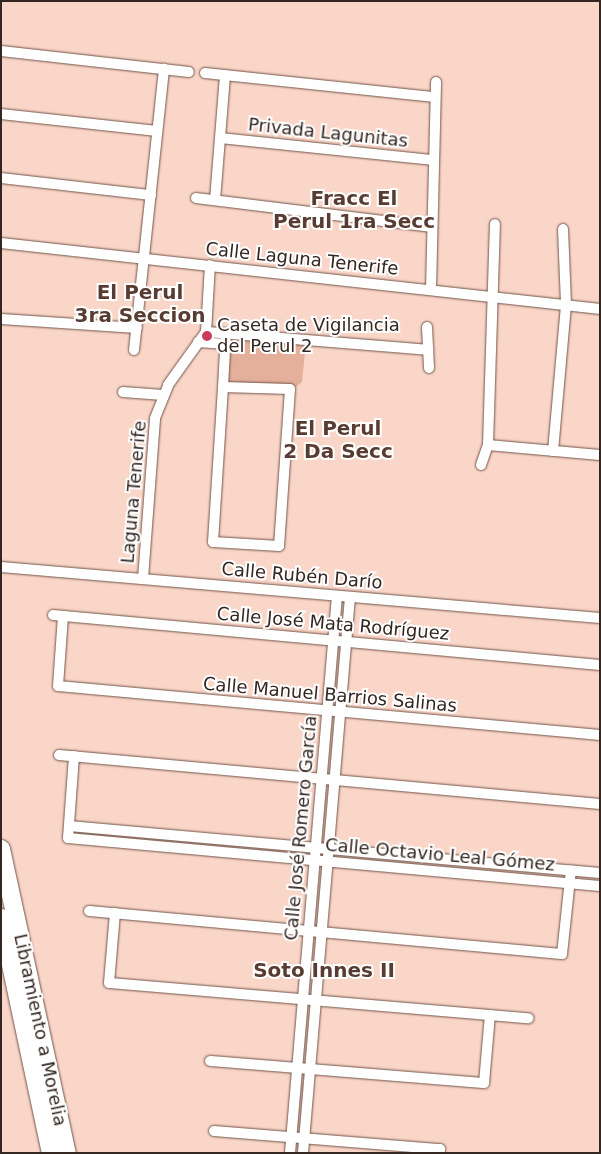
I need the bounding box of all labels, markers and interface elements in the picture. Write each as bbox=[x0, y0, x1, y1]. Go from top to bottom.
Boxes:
street label: Privada Lagunitas bbox=[247, 114, 409, 152]
district label: Fracc El Perul 1ra Secc bbox=[273, 186, 435, 233]
street label: Calle Laguna Tenerife bbox=[205, 238, 399, 280]
district label: El Perul 3ra Seccion bbox=[75, 280, 205, 327]
place label: Caseta de Vigilancia del Perul 2 bbox=[217, 315, 400, 358]
marker: Caseta de Vigilancia del Perul 2 bbox=[201, 330, 213, 342]
district label: El Perul 2 Da Secc bbox=[283, 416, 393, 463]
street label: Laguna Tenerife bbox=[117, 420, 151, 564]
street label: Calle Rubén Darío bbox=[221, 558, 383, 594]
street label: Calle José Mata Rodríguez bbox=[216, 603, 450, 645]
street label: Calle Manuel Barrios Salinas bbox=[202, 673, 458, 717]
street label: Calle José Romero García bbox=[280, 715, 322, 941]
street label: Calle Octavio Leal Gómez bbox=[324, 834, 556, 876]
street label: Libramiento a Morelia bbox=[9, 932, 71, 1128]
district label: Soto Innes II bbox=[253, 958, 395, 982]

